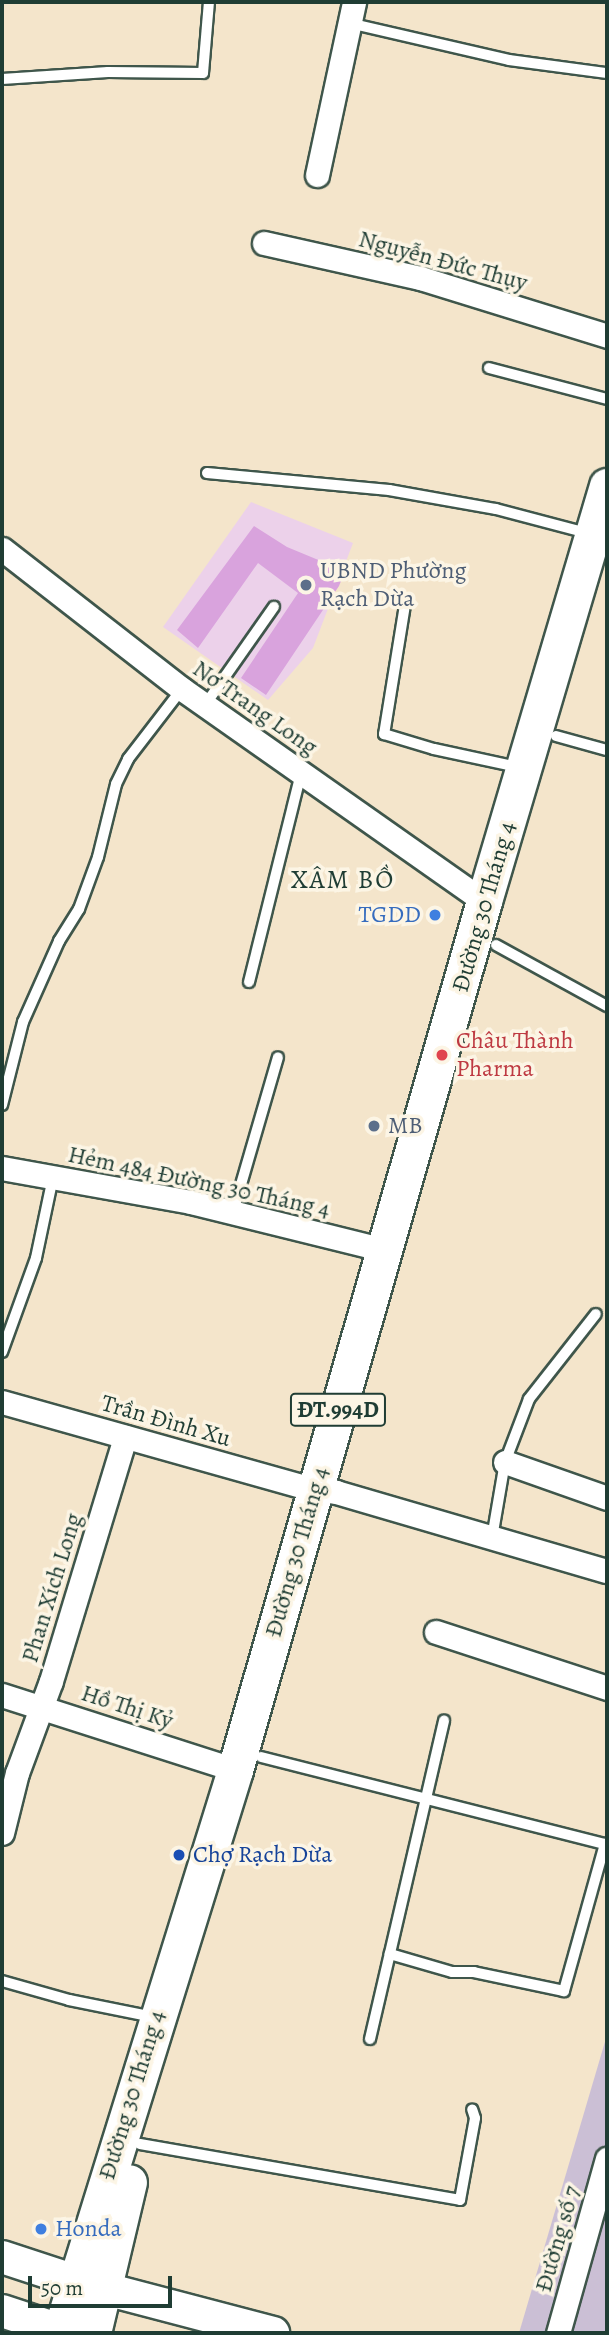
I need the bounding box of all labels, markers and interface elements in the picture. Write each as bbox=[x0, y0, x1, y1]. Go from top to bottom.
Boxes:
street label: Nguyễn Đức Thụy bbox=[355, 225, 531, 297]
place label: UBND Phường Rạch Dừa bbox=[320, 557, 466, 613]
marker: UBND Phường Rạch Dừa bbox=[298, 577, 314, 593]
street label: Nơ Trang Long bbox=[187, 654, 323, 762]
street label: Đường 30 Tháng 4 bbox=[446, 818, 522, 996]
district label: XÂM BỒ bbox=[291, 864, 395, 896]
place label: TGDD bbox=[358, 901, 421, 929]
marker: TGDD bbox=[427, 907, 443, 923]
place label: Châu Thành Pharma bbox=[456, 1027, 574, 1083]
marker: Châu Thành Pharma bbox=[434, 1047, 450, 1063]
place label: MB bbox=[388, 1112, 423, 1140]
marker: MB bbox=[366, 1118, 382, 1134]
street label: Hẻm 484 Đường 30 Tháng 4 bbox=[65, 1140, 333, 1224]
street label: Trần Đình Xu bbox=[98, 1389, 234, 1453]
road number: ĐT.994D bbox=[289, 1390, 387, 1429]
street label: Đường 30 Tháng 4 bbox=[259, 1463, 335, 1641]
street label: Phan Xích Long bbox=[16, 1510, 88, 1666]
street label: Hồ Thị Kỷ bbox=[78, 1679, 176, 1735]
place label: Chợ Rạch Dừa bbox=[193, 1841, 332, 1869]
marker: Chợ Rạch Dừa bbox=[171, 1847, 187, 1863]
street label: Đường 30 Tháng 4 bbox=[93, 2007, 171, 2183]
street label: Đường số 7 bbox=[529, 2183, 587, 2295]
place label: Honda bbox=[55, 2215, 122, 2243]
marker: Honda bbox=[33, 2221, 49, 2237]
scale bar bbox=[32, 2262, 175, 2306]
text: 50 m bbox=[41, 2274, 83, 2302]

